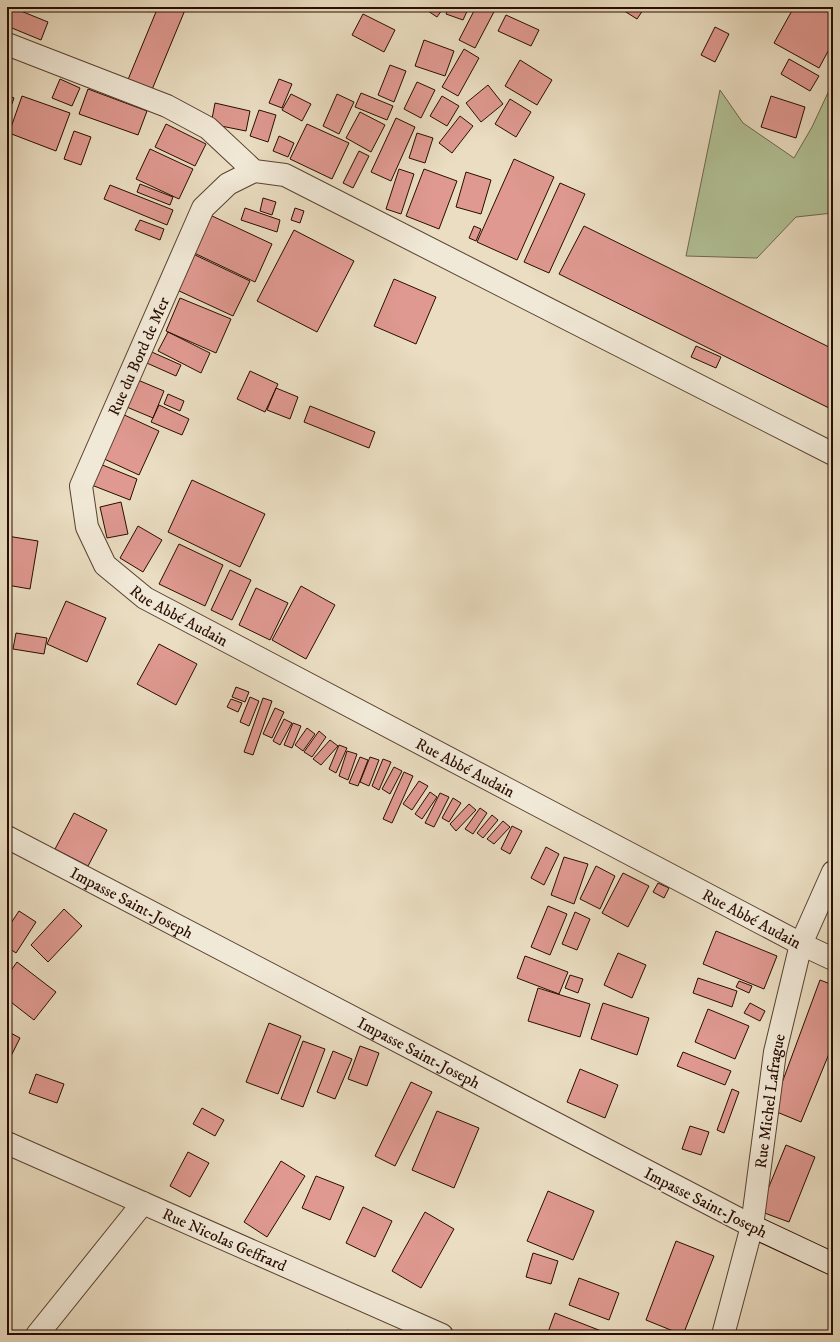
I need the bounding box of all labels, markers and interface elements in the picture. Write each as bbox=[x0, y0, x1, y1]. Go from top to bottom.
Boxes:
street label: Rue du Bord de Mer bbox=[104, 294, 174, 419]
street label: Rue Abbé Audain bbox=[126, 581, 232, 651]
street label: Rue Abbé Audain bbox=[412, 734, 518, 802]
street label: Impasse Saint-Joseph bbox=[67, 863, 197, 944]
street label: Rue Abbé Audain bbox=[699, 885, 805, 954]
street label: Impasse Saint-Joseph bbox=[354, 1013, 484, 1094]
street label: Rue Michel Lafrague bbox=[751, 1032, 790, 1170]
street label: Impasse Saint-Joseph bbox=[641, 1163, 771, 1243]
street label: Rue Nicolas Geffrard bbox=[159, 1204, 290, 1276]

